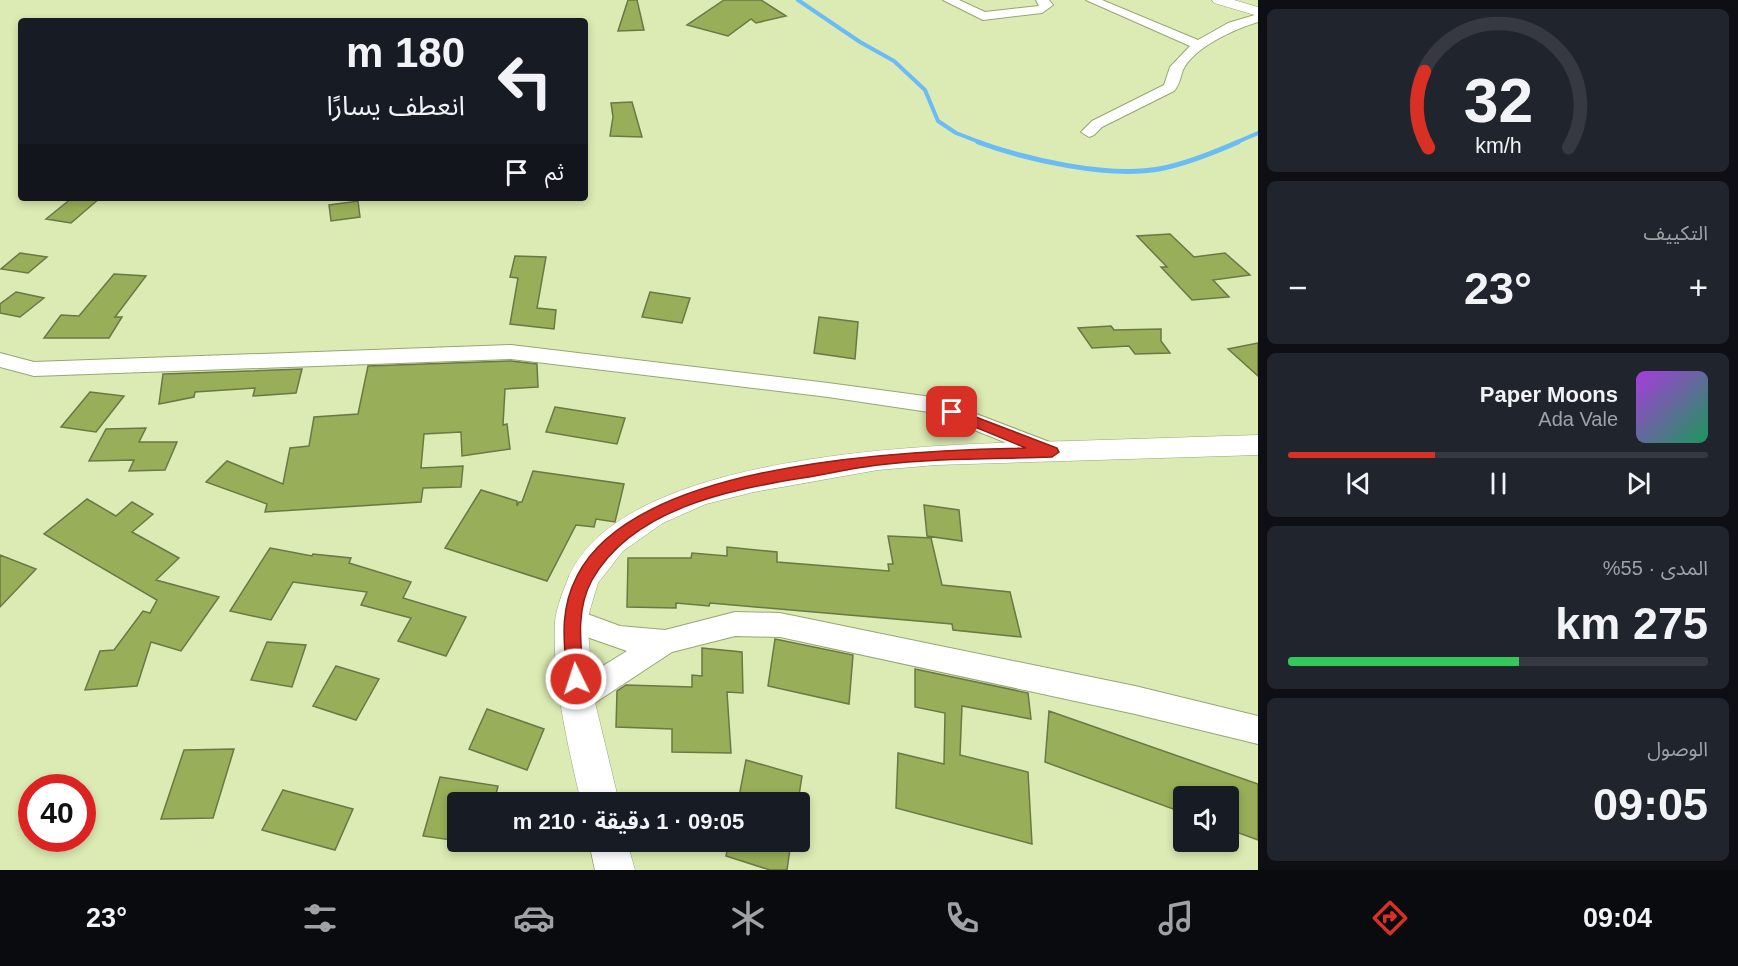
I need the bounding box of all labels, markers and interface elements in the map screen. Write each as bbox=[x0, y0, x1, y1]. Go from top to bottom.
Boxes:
text: 180 m bbox=[346, 29, 465, 76]
icon: left bbox=[486, 42, 564, 120]
text: 32 bbox=[1463, 66, 1533, 135]
text: انعطف يسارًا bbox=[326, 91, 465, 121]
text: km/h bbox=[1475, 134, 1521, 158]
icon: arrive bbox=[500, 156, 533, 189]
text: ثم bbox=[545, 160, 564, 185]
text: التكييف bbox=[1644, 222, 1708, 244]
text: 23° bbox=[1464, 263, 1532, 314]
text: − bbox=[1288, 269, 1307, 306]
text: + bbox=[1689, 269, 1708, 306]
text: Paper Moons bbox=[1480, 382, 1618, 407]
pin bbox=[926, 386, 977, 437]
icon: arrive bbox=[935, 395, 968, 428]
text: Ada Vale bbox=[1538, 408, 1618, 430]
icon: previous bbox=[1342, 467, 1375, 500]
icon: pause bbox=[1482, 467, 1515, 500]
icon: next bbox=[1622, 467, 1655, 500]
text: المدى · 55% bbox=[1603, 557, 1708, 579]
text: 275 km bbox=[1555, 598, 1708, 649]
position arrow bbox=[544, 647, 608, 711]
text: الوصول bbox=[1647, 738, 1708, 760]
speed limit sign: 40 bbox=[18, 774, 96, 852]
text: 09:05 bbox=[1593, 779, 1708, 830]
map controls bbox=[1173, 786, 1239, 852]
button: sound bbox=[1173, 786, 1239, 852]
text: 09:05 · 1 دقيقة · 210 m bbox=[513, 809, 744, 834]
icon: filters bbox=[299, 897, 341, 939]
icon: car bbox=[513, 897, 555, 939]
icon: climate bbox=[727, 897, 769, 939]
icon: phone bbox=[941, 897, 983, 939]
icon: music bbox=[1155, 897, 1197, 939]
icon: directions bbox=[1369, 897, 1411, 939]
text: 23° bbox=[86, 903, 127, 933]
text: 09:04 bbox=[1583, 903, 1652, 933]

